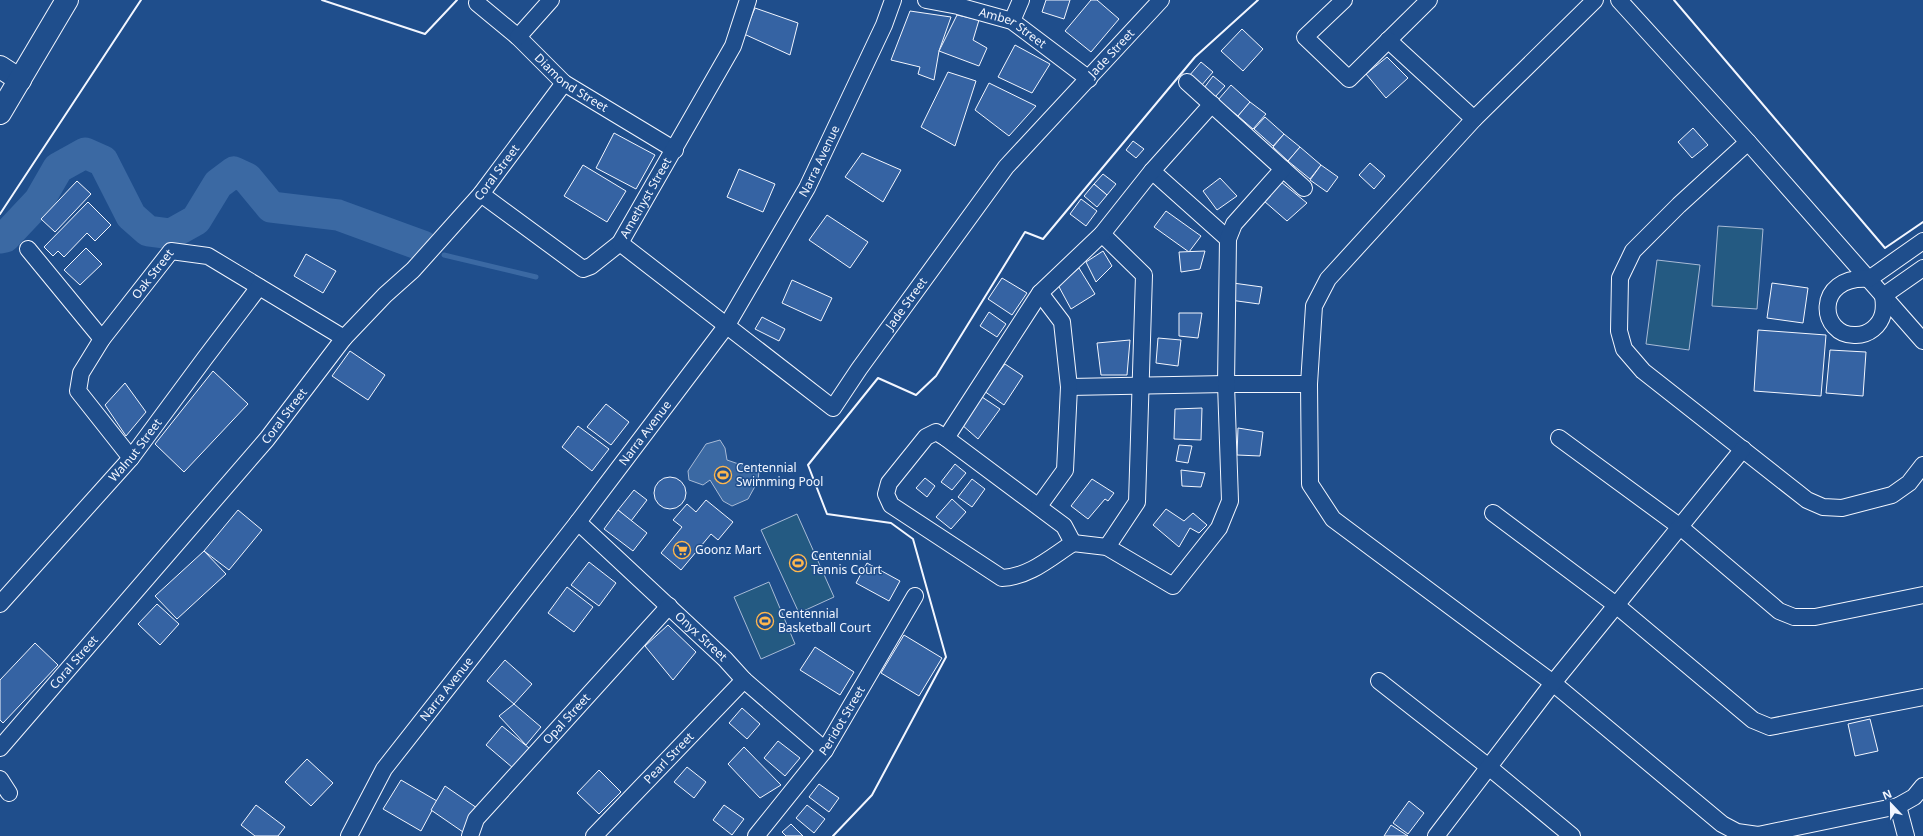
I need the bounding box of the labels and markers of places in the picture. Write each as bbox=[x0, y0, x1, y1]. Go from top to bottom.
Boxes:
place label: Centennial Swimming Pool bbox=[736, 459, 823, 490]
sports icon: Centennial Swimming Pool bbox=[713, 465, 733, 485]
supermarket icon: Goonz Mart bbox=[672, 540, 692, 560]
place label: Goonz Mart bbox=[695, 541, 762, 558]
place label: Centennial Tennis Court bbox=[811, 547, 883, 578]
sports icon: Centennial Tennis Court bbox=[788, 553, 808, 573]
place label: Centennial Basketball Court bbox=[778, 605, 871, 636]
sports icon: Centennial Basketball Court bbox=[755, 611, 775, 631]

